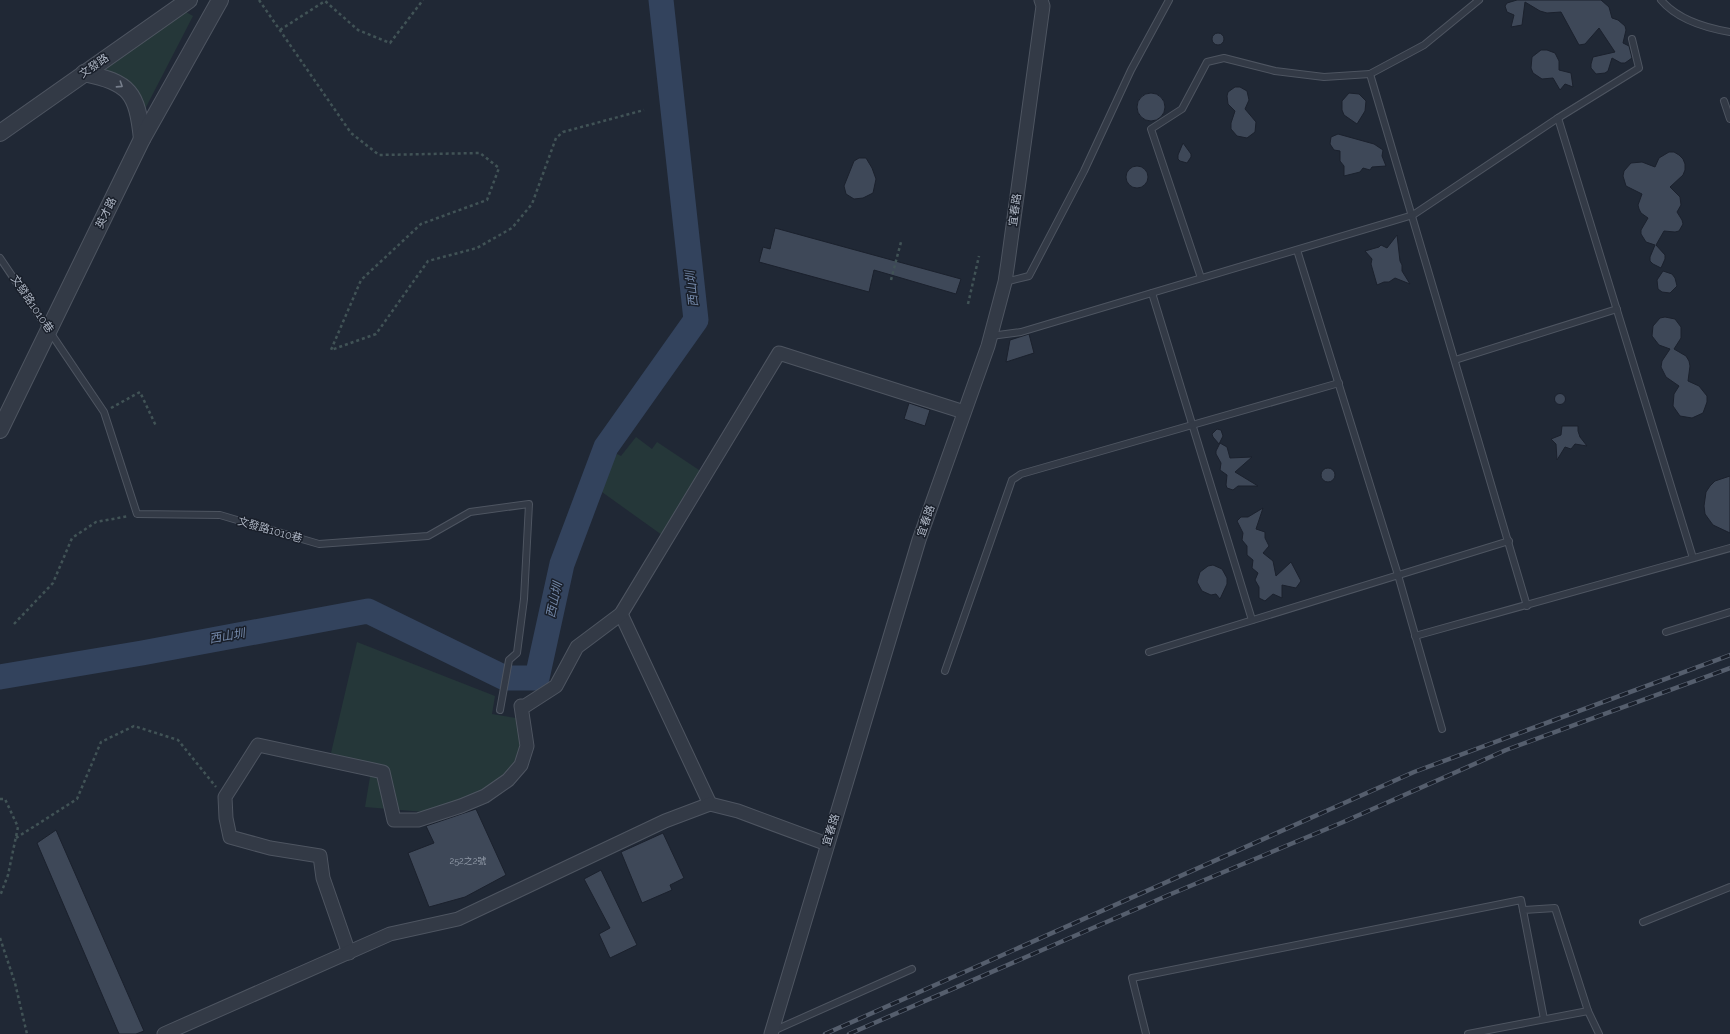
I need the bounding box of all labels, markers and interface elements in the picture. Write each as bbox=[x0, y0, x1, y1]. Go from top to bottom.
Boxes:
street label: 文發路 bbox=[77, 51, 111, 81]
one-way arrow bbox=[116, 80, 123, 88]
street label: 宜春路 bbox=[1006, 193, 1024, 227]
street label: 英才路 bbox=[93, 195, 119, 231]
water label: 西山圳 bbox=[683, 268, 701, 308]
street label: 文發路1010巷 bbox=[8, 273, 56, 335]
street label: 宜春路 bbox=[914, 503, 938, 539]
street label: 文發路1010巷 bbox=[236, 515, 304, 545]
water label: 西山圳 bbox=[543, 579, 565, 619]
water label: 西山圳 bbox=[208, 626, 248, 646]
street label: 宜春路 bbox=[820, 812, 842, 848]
house number: 252之2號 bbox=[450, 856, 486, 866]

